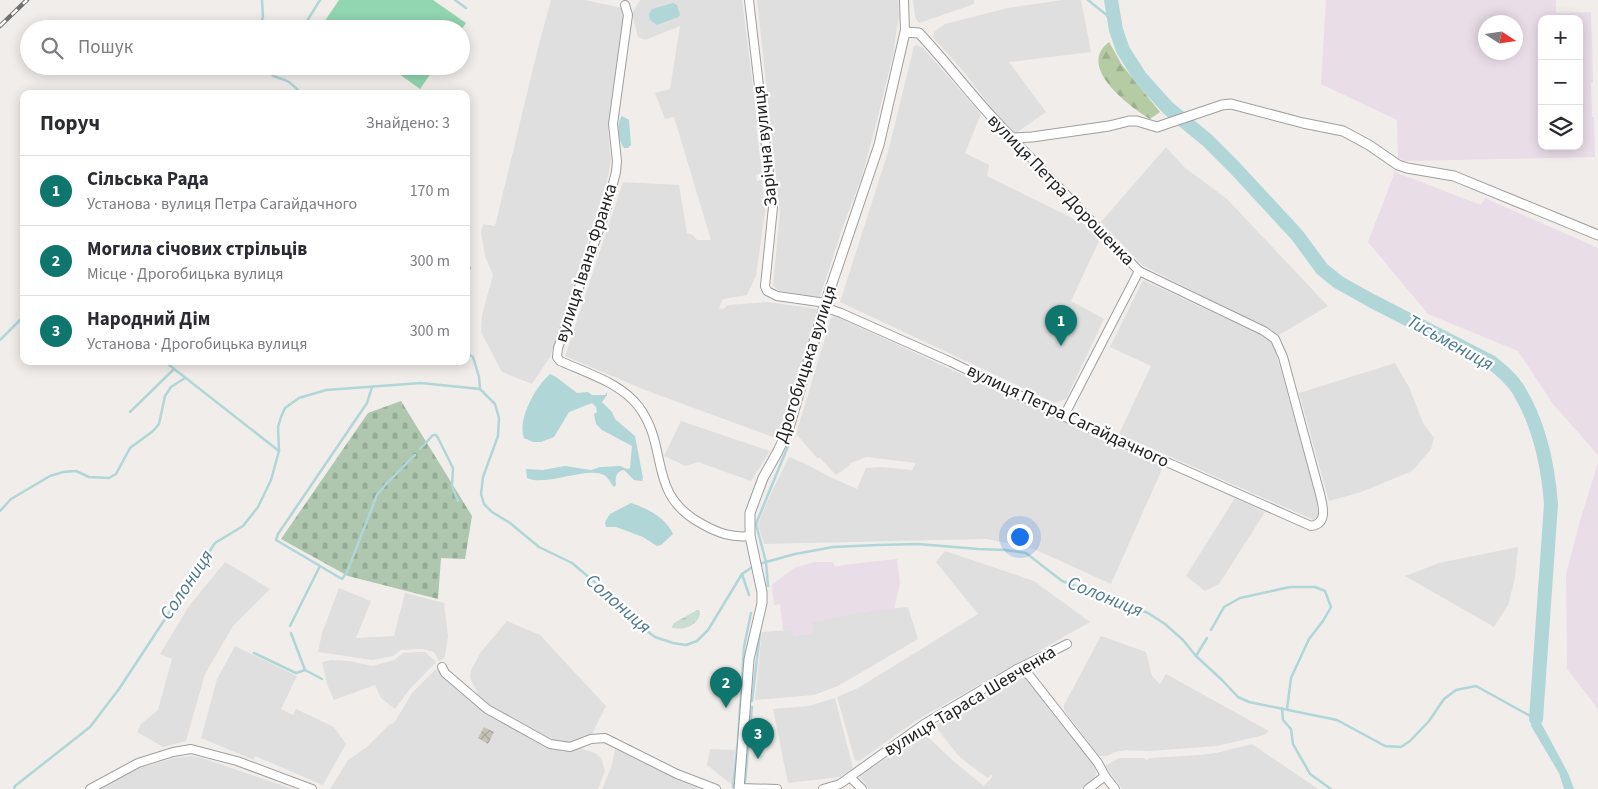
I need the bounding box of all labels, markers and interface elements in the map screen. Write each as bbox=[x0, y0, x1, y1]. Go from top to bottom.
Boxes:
north arrow bbox=[1478, 15, 1523, 60]
map controls bbox=[1538, 15, 1583, 150]
button: + bbox=[1538, 15, 1583, 60]
search box bbox=[20, 20, 470, 75]
icon: search bbox=[38, 34, 66, 62]
text: Пошук bbox=[78, 34, 133, 61]
button: − bbox=[1538, 60, 1583, 105]
street label: Зарічна вулиця bbox=[746, 84, 784, 208]
button: layers bbox=[1538, 105, 1583, 150]
text: Поруч bbox=[40, 108, 100, 138]
street label: вулиця Петра Дорошенка bbox=[982, 108, 1140, 272]
text: Знайдено: 3 bbox=[366, 112, 450, 134]
text: Сільська Рада bbox=[87, 166, 209, 193]
text: 1 bbox=[52, 180, 60, 202]
text: 170 m bbox=[410, 180, 450, 202]
street label: вулиця Івана Франка bbox=[549, 180, 623, 346]
text: Установа · вулиця Петра Сагайдачного bbox=[87, 193, 357, 215]
text: Могила січових стрільців bbox=[87, 236, 307, 263]
text: 2 bbox=[52, 250, 60, 272]
text: 300 m bbox=[410, 250, 450, 272]
text: Місце · Дрогобицька вулиця bbox=[87, 263, 283, 285]
street label: Дрогобицька вулиця bbox=[769, 282, 843, 446]
pin: 1 bbox=[1045, 305, 1077, 346]
text: Народний Дім bbox=[87, 306, 210, 333]
water label: Тисьмениця bbox=[1402, 308, 1498, 378]
text: 3 bbox=[52, 320, 60, 342]
text: 300 m bbox=[410, 320, 450, 342]
text: Установа · Дрогобицька вулиця bbox=[87, 333, 307, 355]
street label: вулиця Петра Сагайдачного bbox=[963, 358, 1173, 474]
your location bbox=[1007, 524, 1033, 550]
water label: Солониця bbox=[154, 545, 220, 625]
water label: Солониця bbox=[579, 568, 657, 640]
water label: Солониця bbox=[1063, 570, 1147, 624]
street label: вулиця Тараса Шевченка bbox=[879, 640, 1061, 762]
pin: 2 bbox=[710, 667, 742, 708]
pin: 3 bbox=[742, 718, 774, 759]

